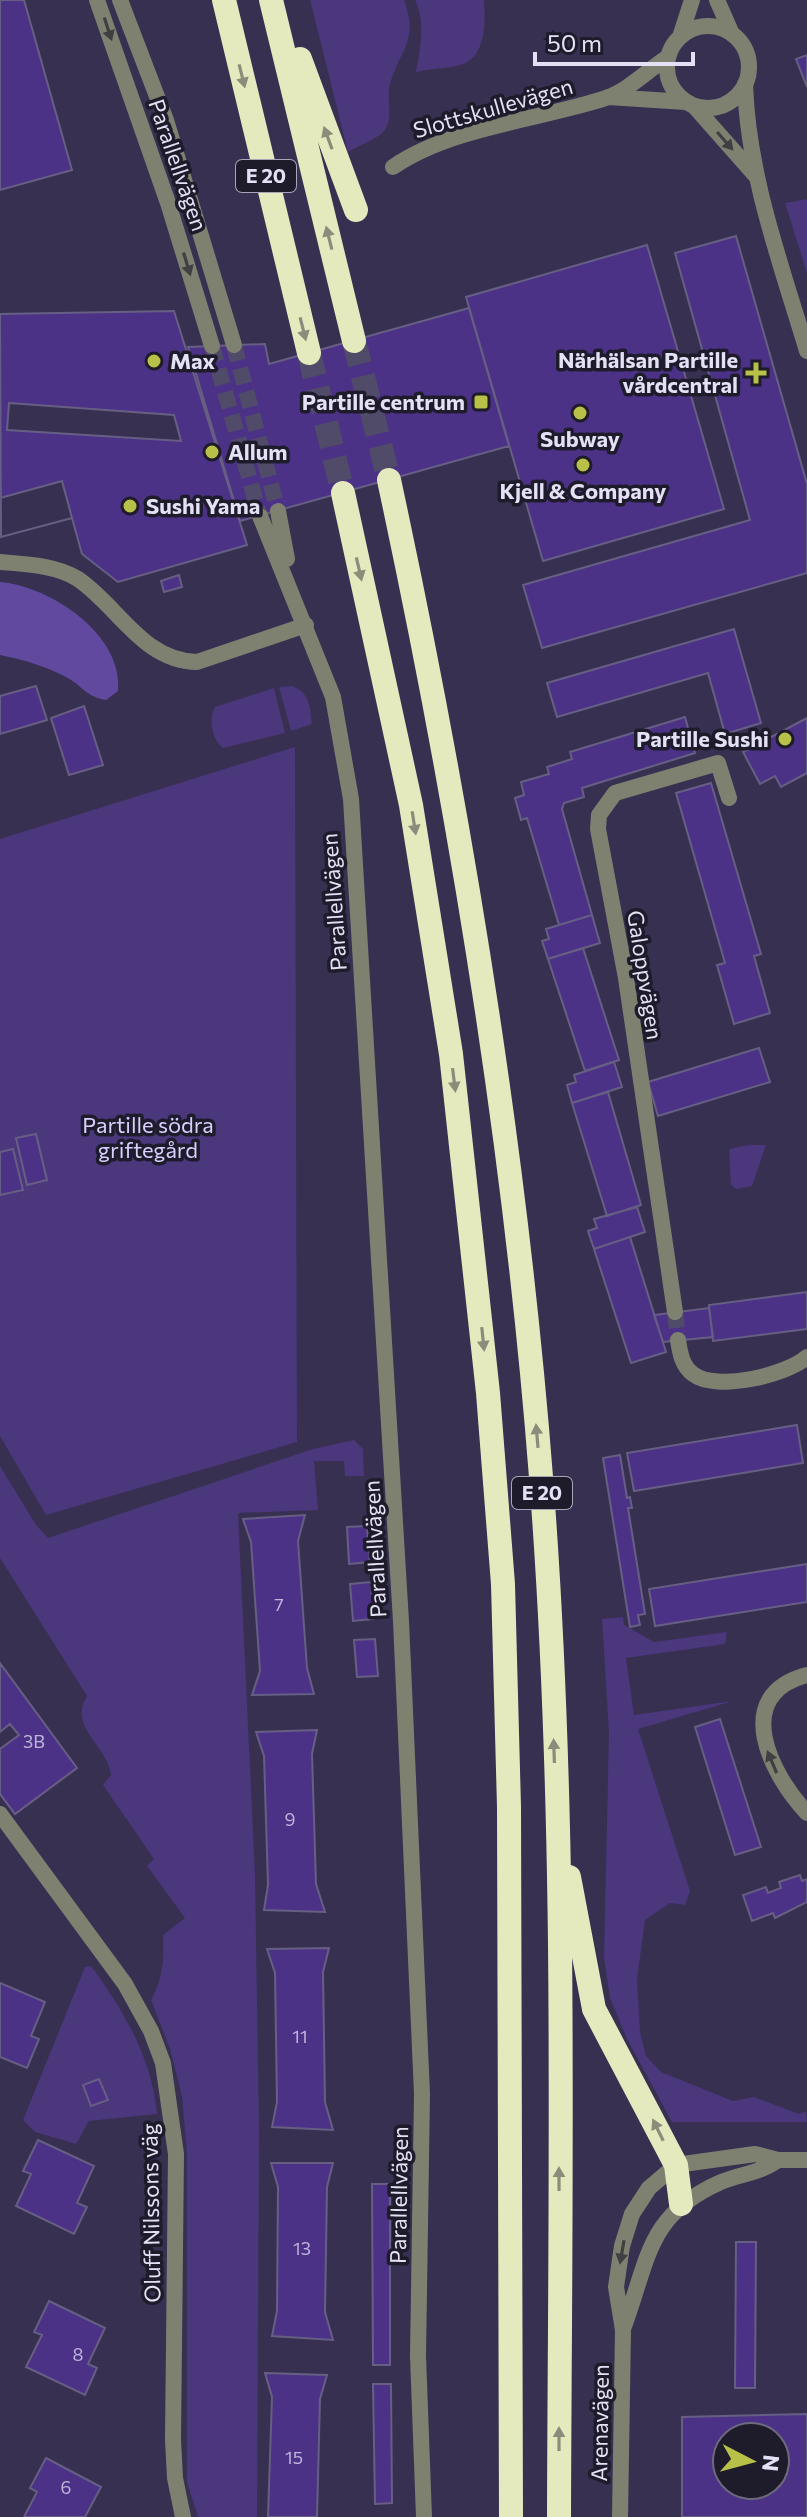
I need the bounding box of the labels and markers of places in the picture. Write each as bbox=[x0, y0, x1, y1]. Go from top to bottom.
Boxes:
place label: Närhälsan Partille vårdcentral bbox=[558, 346, 738, 398]
place label: Max bbox=[170, 347, 216, 374]
marker: Max bbox=[145, 352, 163, 370]
marker: Närhälsan Partille vårdcentral bbox=[745, 362, 767, 384]
place label: Partille centrum bbox=[302, 388, 465, 415]
marker: Partille centrum bbox=[472, 393, 490, 411]
marker: Subway bbox=[571, 404, 589, 422]
place label: Subway bbox=[540, 425, 620, 452]
place label: Allum bbox=[228, 438, 288, 465]
marker: Allum bbox=[203, 443, 221, 461]
marker: Kjell & Company bbox=[574, 456, 592, 474]
place label: Kjell & Company bbox=[500, 477, 666, 504]
place label: Sushi Yama bbox=[146, 492, 260, 519]
marker: Sushi Yama bbox=[121, 497, 139, 515]
place label: Partille Sushi bbox=[636, 725, 769, 752]
marker: Partille Sushi bbox=[776, 730, 794, 748]

